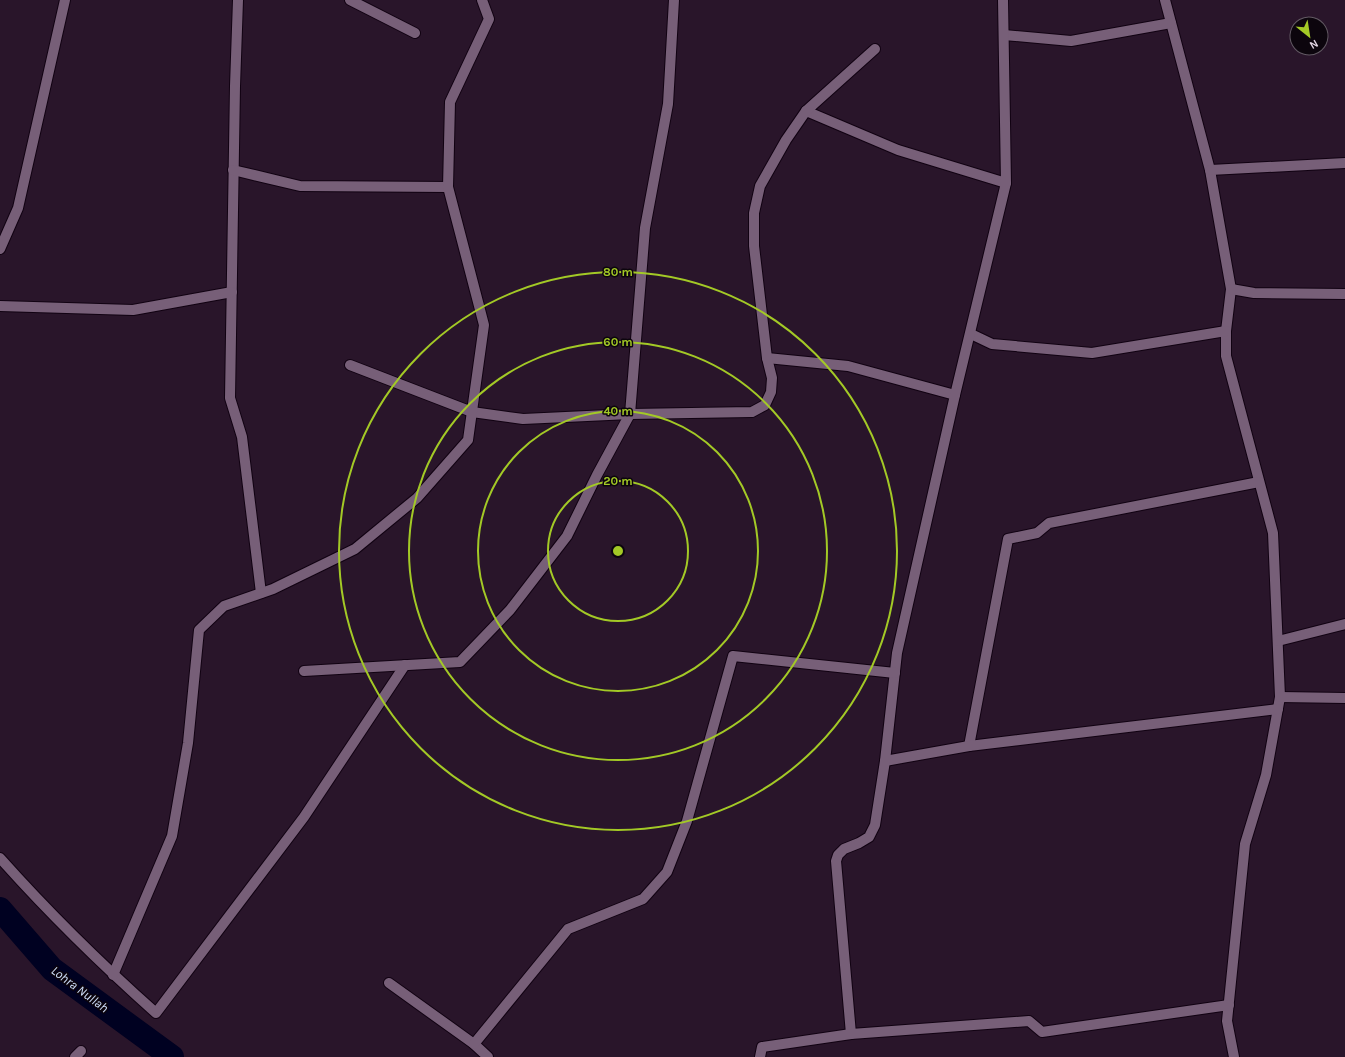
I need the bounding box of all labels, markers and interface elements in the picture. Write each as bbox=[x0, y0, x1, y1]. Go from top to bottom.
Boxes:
north arrow bbox=[1289, 16, 1329, 56]
text: N bbox=[1307, 37, 1320, 52]
text: 80 m bbox=[603, 265, 633, 279]
text: 60 m bbox=[603, 335, 633, 349]
text: 40 m bbox=[603, 404, 633, 418]
text: 20 m bbox=[603, 474, 633, 488]
centre of rings bbox=[611, 544, 625, 558]
water label: Lohra Nullah bbox=[48, 963, 112, 1015]

